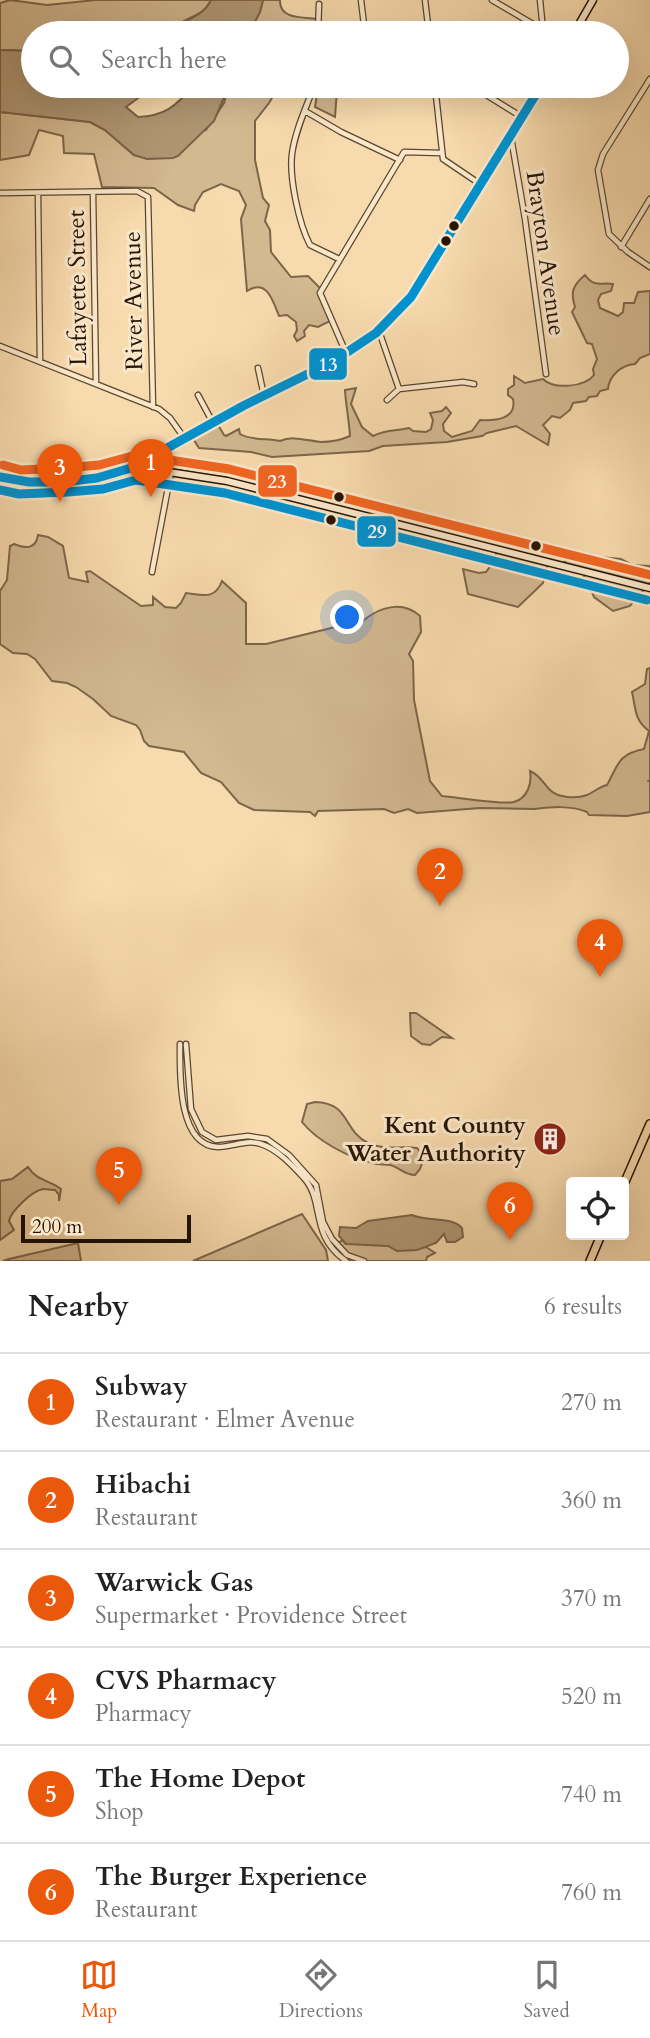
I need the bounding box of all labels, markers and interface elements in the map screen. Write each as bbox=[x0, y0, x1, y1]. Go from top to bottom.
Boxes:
search box bbox=[21, 21, 629, 98]
icon: search bbox=[45, 41, 83, 79]
text: Search here bbox=[101, 42, 227, 77]
street label: Brayton Avenue bbox=[518, 168, 573, 338]
street label: Lafayette Street bbox=[60, 209, 95, 366]
unlabelled marker bbox=[447, 219, 461, 233]
street label: River Avenue bbox=[116, 231, 151, 371]
unlabelled marker bbox=[439, 234, 453, 248]
line badge: 13 bbox=[308, 347, 348, 381]
text: 13 bbox=[318, 352, 338, 378]
pin: 1 bbox=[128, 439, 174, 497]
pin: 3 bbox=[37, 444, 83, 502]
line badge: 23 bbox=[257, 464, 298, 498]
text: 23 bbox=[267, 469, 287, 495]
unlabelled marker bbox=[332, 490, 346, 504]
unlabelled marker bbox=[324, 513, 338, 527]
line badge: 29 bbox=[356, 515, 397, 548]
text: 29 bbox=[367, 519, 387, 545]
unlabelled marker bbox=[529, 539, 543, 553]
your location bbox=[330, 600, 364, 634]
pin: 2 bbox=[417, 848, 463, 906]
pin: 4 bbox=[577, 919, 623, 977]
place label: Kent County Water Authority bbox=[345, 1109, 526, 1170]
building icon: Kent County Water Authority bbox=[531, 1120, 569, 1158]
pin: 5 bbox=[96, 1147, 142, 1205]
map controls bbox=[566, 1177, 629, 1240]
button: locate bbox=[566, 1177, 629, 1240]
pin: 6 bbox=[487, 1182, 533, 1240]
scale bar bbox=[21, 1212, 191, 1244]
text: 200 m bbox=[32, 1214, 82, 1240]
text: Nearby bbox=[28, 1286, 129, 1327]
text: 6 results bbox=[544, 1291, 622, 1322]
text: Subway bbox=[95, 1369, 188, 1404]
text: 1 bbox=[45, 1387, 57, 1418]
text: 270 m bbox=[561, 1387, 622, 1418]
text: Restaurant · Elmer Avenue bbox=[95, 1404, 355, 1435]
text: Hibachi bbox=[95, 1467, 191, 1502]
text: 2 bbox=[45, 1485, 57, 1516]
text: 360 m bbox=[561, 1485, 622, 1516]
text: Restaurant bbox=[95, 1502, 198, 1533]
text: Warwick Gas bbox=[95, 1565, 253, 1600]
text: 3 bbox=[45, 1583, 57, 1614]
text: 370 m bbox=[561, 1583, 622, 1614]
text: Supermarket · Providence Street bbox=[95, 1600, 407, 1631]
text: CVS Pharmacy bbox=[95, 1663, 276, 1698]
text: 4 bbox=[45, 1681, 57, 1712]
text: 520 m bbox=[561, 1681, 622, 1712]
text: Pharmacy bbox=[95, 1698, 192, 1729]
text: The Home Depot bbox=[95, 1761, 305, 1796]
text: 5 bbox=[45, 1779, 57, 1810]
text: 740 m bbox=[561, 1779, 622, 1810]
text: Shop bbox=[95, 1796, 144, 1827]
text: The Burger Experience bbox=[95, 1859, 367, 1894]
text: 6 bbox=[45, 1877, 57, 1908]
text: 760 m bbox=[561, 1877, 622, 1908]
text: Restaurant bbox=[95, 1894, 198, 1925]
tab: Map bbox=[80, 1956, 118, 2024]
tab: Directions bbox=[279, 1956, 363, 2024]
tab: Saved bbox=[524, 1956, 570, 2024]

